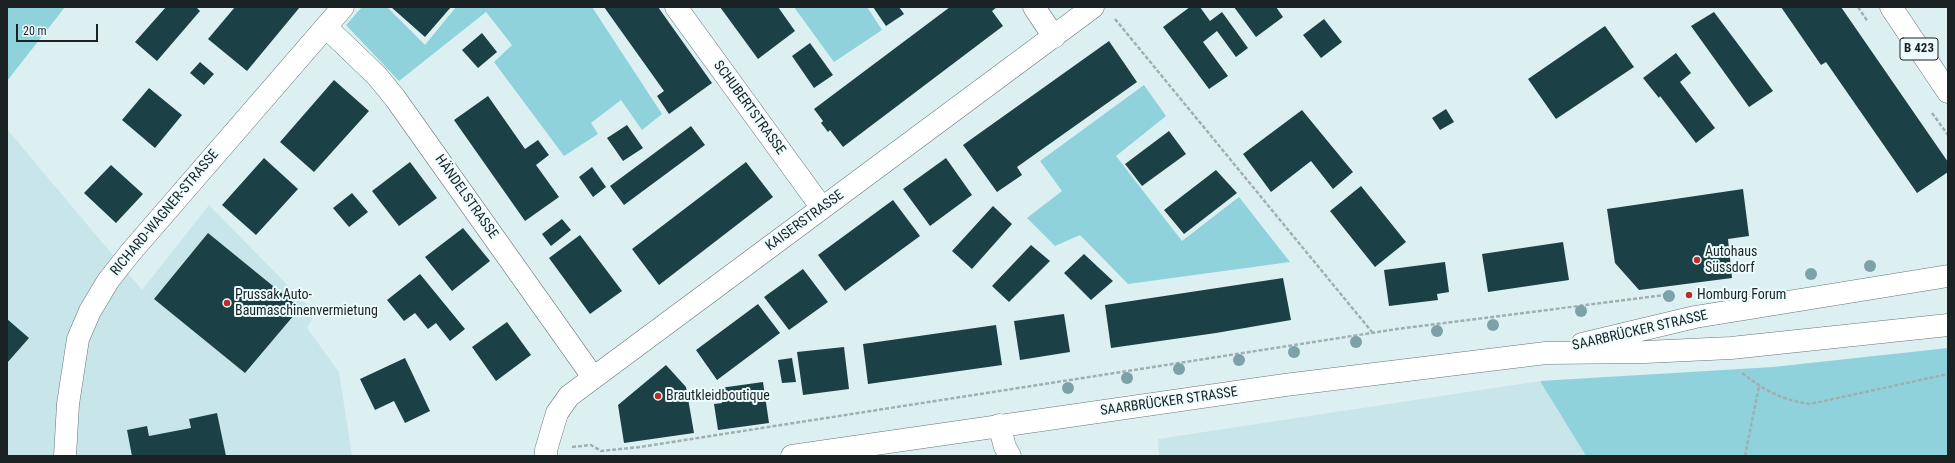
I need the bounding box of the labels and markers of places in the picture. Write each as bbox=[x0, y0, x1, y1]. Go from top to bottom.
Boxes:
place label: Autohaus Süssdorf bbox=[1705, 244, 1757, 276]
marker: Autohaus Süssdorf bbox=[1692, 255, 1702, 265]
place label: Prussak Auto- Baumaschinenvermietung bbox=[235, 287, 378, 320]
place label: Homburg Forum bbox=[1697, 287, 1786, 303]
marker: Homburg Forum bbox=[1684, 290, 1694, 300]
marker: Prussak Auto- Baumaschinenvermietung bbox=[222, 298, 232, 308]
place label: Brautkleidboutique bbox=[666, 388, 770, 404]
marker: Brautkleidboutique bbox=[653, 391, 663, 401]

